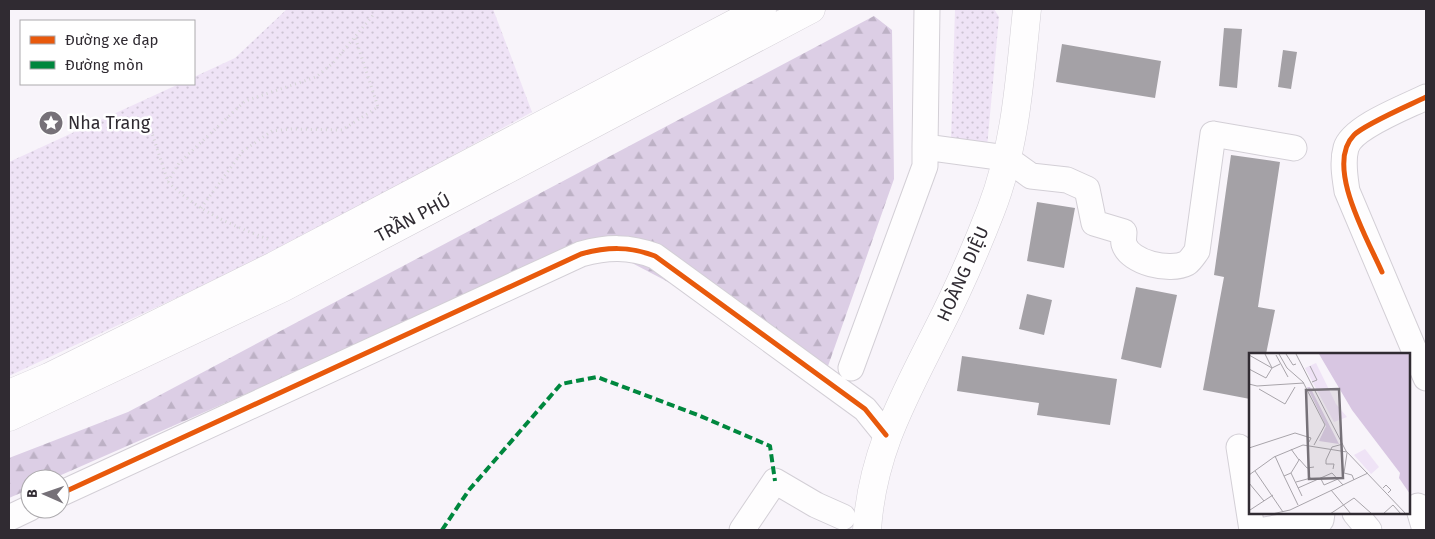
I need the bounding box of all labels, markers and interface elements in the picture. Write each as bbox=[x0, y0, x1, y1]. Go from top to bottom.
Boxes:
legend bbox=[20, 20, 195, 85]
text: Đường xe đạp bbox=[65, 31, 158, 49]
text: Đường mòn bbox=[65, 56, 143, 74]
place icon: Nha Trang bbox=[38, 110, 64, 136]
place label: Nha Trang bbox=[68, 112, 151, 134]
street label: TRẦN PHÚ bbox=[371, 187, 454, 247]
street label: HOÀNG DIỆU bbox=[931, 223, 994, 325]
inset map bbox=[1249, 353, 1410, 514]
north arrow bbox=[20, 469, 70, 519]
text: B bbox=[24, 489, 41, 498]

